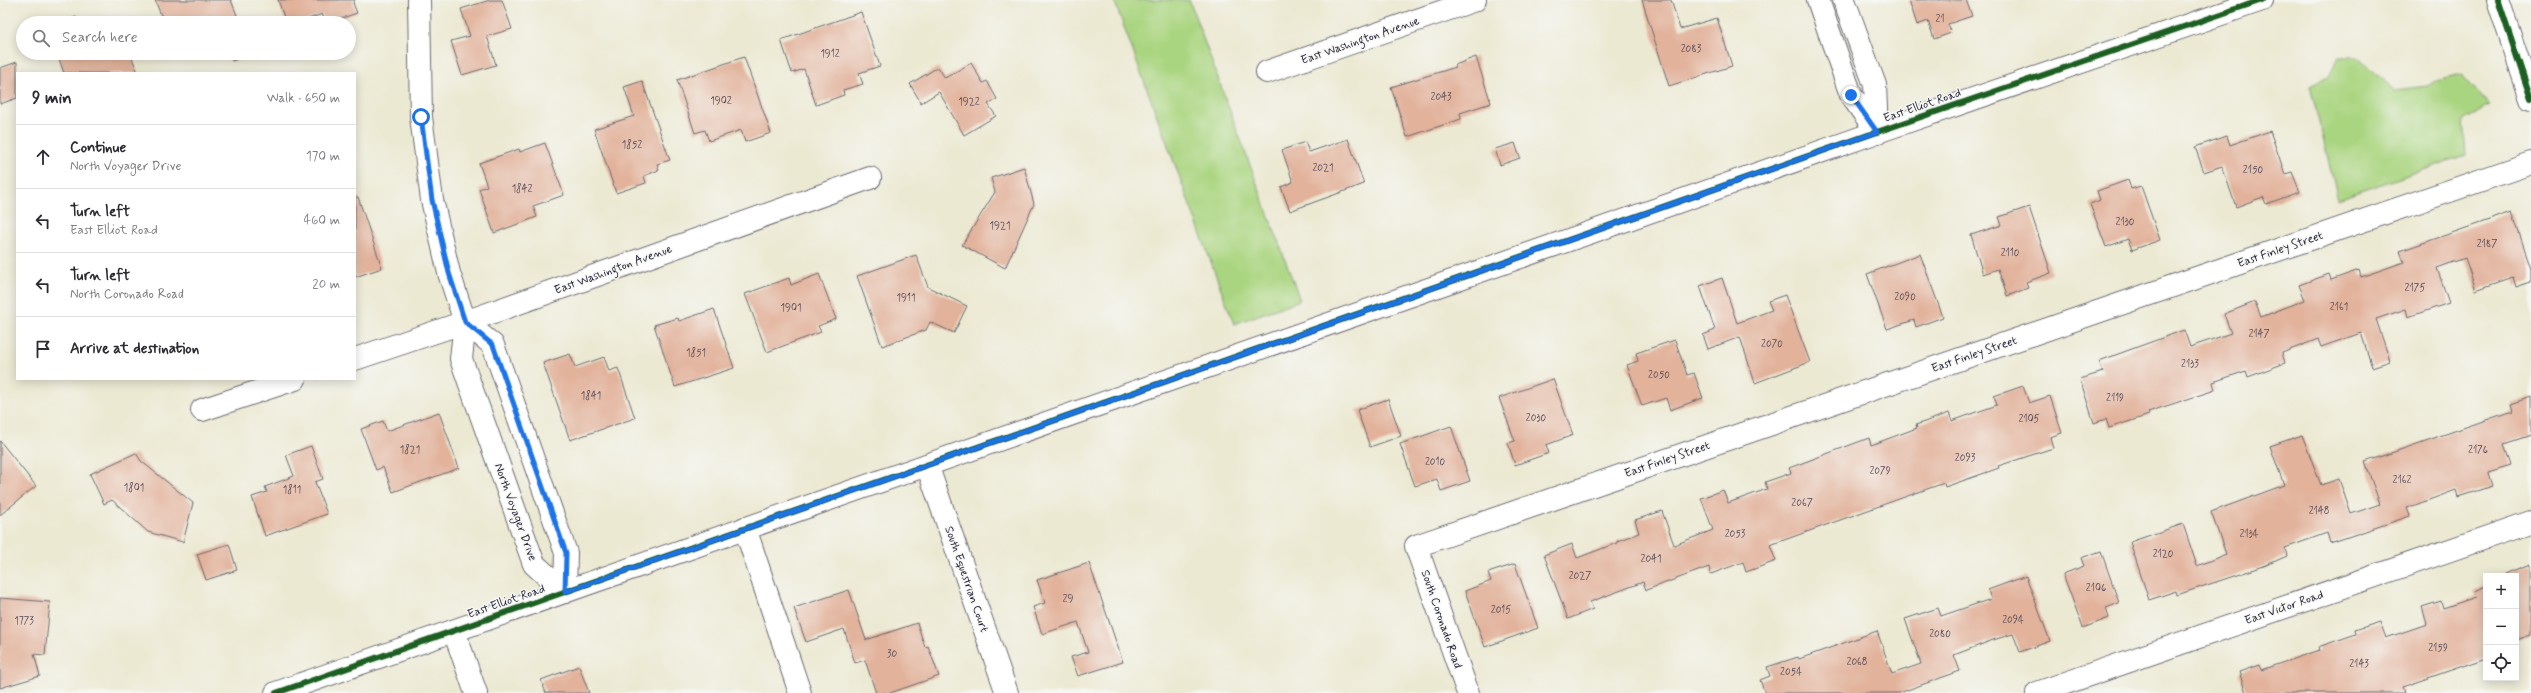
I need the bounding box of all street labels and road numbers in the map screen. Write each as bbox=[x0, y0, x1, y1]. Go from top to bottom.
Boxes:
street label: East Washington Avenue bbox=[1299, 13, 1422, 70]
street label: East Elliot Road bbox=[1881, 85, 1963, 127]
street label: East Finley Street bbox=[2235, 228, 2326, 272]
street label: East Washington Avenue bbox=[552, 241, 675, 300]
street label: East Finley Street bbox=[1929, 333, 2020, 377]
street label: East Finley Street bbox=[1622, 438, 1713, 482]
street label: North Voyager Drive bbox=[490, 461, 540, 563]
street label: South Equestrian Court bbox=[940, 524, 992, 635]
street label: South Coronado Road bbox=[1417, 568, 1465, 671]
street label: East Elliot Road bbox=[465, 581, 547, 623]
street label: East Victor Road bbox=[2243, 587, 2326, 629]

